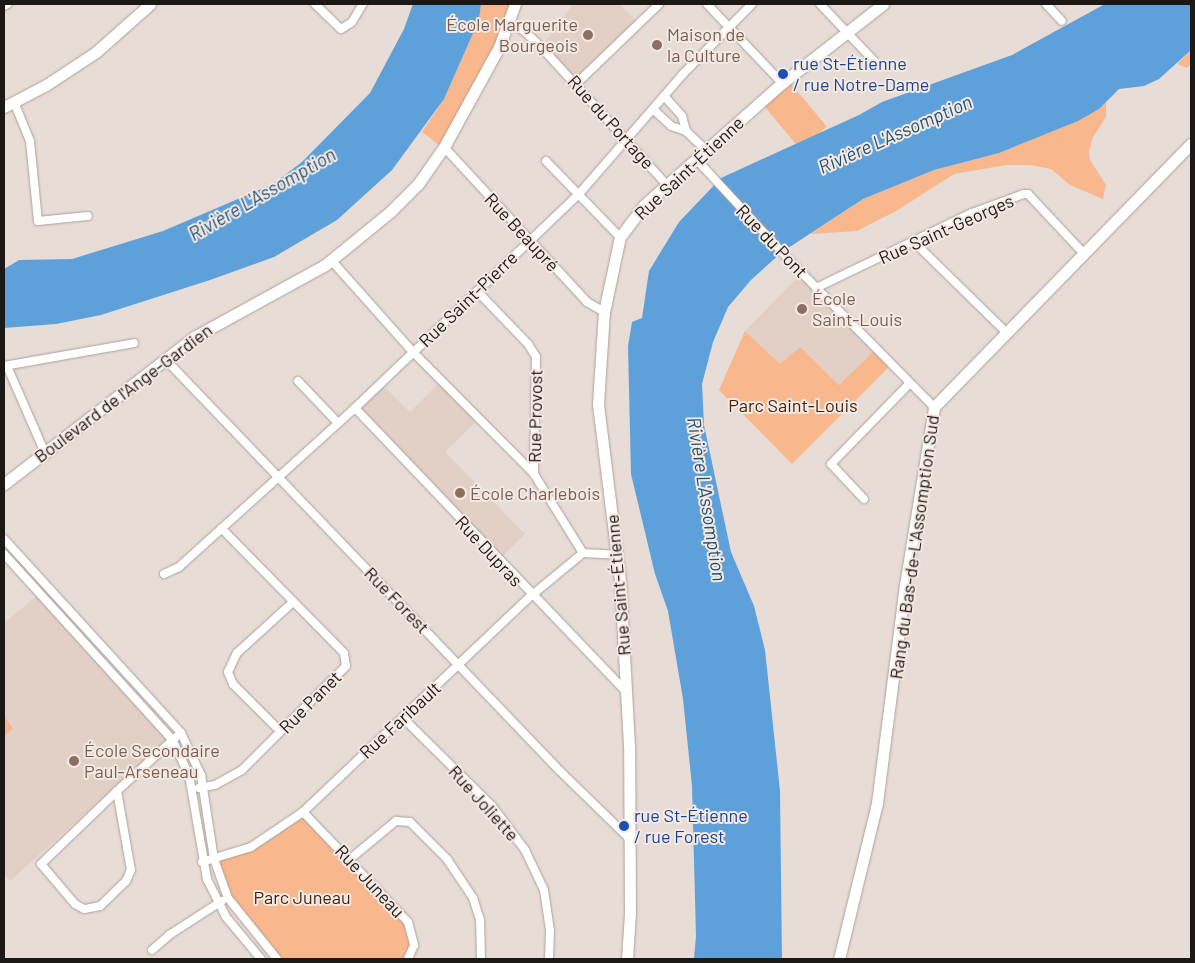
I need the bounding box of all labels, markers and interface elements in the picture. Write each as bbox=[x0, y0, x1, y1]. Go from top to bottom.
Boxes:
place label: École Marguerite Bourgeois bbox=[446, 14, 578, 56]
place label: Maison de la Culture bbox=[667, 24, 745, 66]
marker: École Marguerite Bourgeois bbox=[582, 29, 594, 41]
marker: Maison de la Culture bbox=[651, 39, 663, 51]
place label: rue St-Étienne / rue Notre-Dame bbox=[793, 53, 929, 96]
marker: rue St-Étienne / rue Notre-Dame bbox=[777, 68, 789, 80]
street label: Rue du Portage bbox=[563, 71, 659, 173]
water label: Rivière L'Assomption bbox=[815, 90, 975, 178]
street label: Rue Saint-Étienne bbox=[630, 112, 748, 224]
water label: Rivière L'Assomption bbox=[184, 143, 340, 245]
street label: Rue Beaupré bbox=[480, 188, 564, 276]
street label: Rue Saint-Georges bbox=[875, 190, 1017, 268]
street label: Rue du Pont bbox=[732, 200, 812, 282]
street label: Rue Saint-Pierre bbox=[414, 247, 522, 351]
place label: École Saint-Louis bbox=[812, 288, 902, 330]
marker: École Saint-Louis bbox=[796, 303, 808, 315]
street label: Boulevard de l'Ange-Gardien bbox=[30, 319, 216, 467]
street label: Rue Provost bbox=[523, 369, 547, 463]
park label: Parc Saint-Louis bbox=[728, 394, 858, 416]
street label: Rang du Bas-de-L'Assomption Sud bbox=[885, 414, 943, 680]
water label: Rivière L'Assomption bbox=[683, 415, 731, 583]
place label: École Charlebois bbox=[470, 482, 600, 504]
marker: École Charlebois bbox=[454, 487, 466, 499]
street label: Rue Dupras bbox=[451, 511, 527, 591]
street label: Rue Saint-Étienne bbox=[601, 513, 635, 657]
street label: Rue Forest bbox=[360, 562, 434, 638]
street label: Rue Panet bbox=[274, 666, 346, 738]
street label: Rue Faribault bbox=[355, 677, 445, 763]
place label: École Secondaire Paul-Arseneau bbox=[84, 740, 220, 782]
marker: École Secondaire Paul-Arseneau bbox=[68, 755, 80, 767]
street label: Rue Joliette bbox=[444, 761, 524, 845]
place label: rue St-Étienne / rue Forest bbox=[634, 805, 748, 848]
marker: rue St-Étienne / rue Forest bbox=[618, 820, 630, 832]
street label: Rue Juneau bbox=[331, 840, 409, 922]
park label: Parc Juneau bbox=[253, 886, 351, 908]

